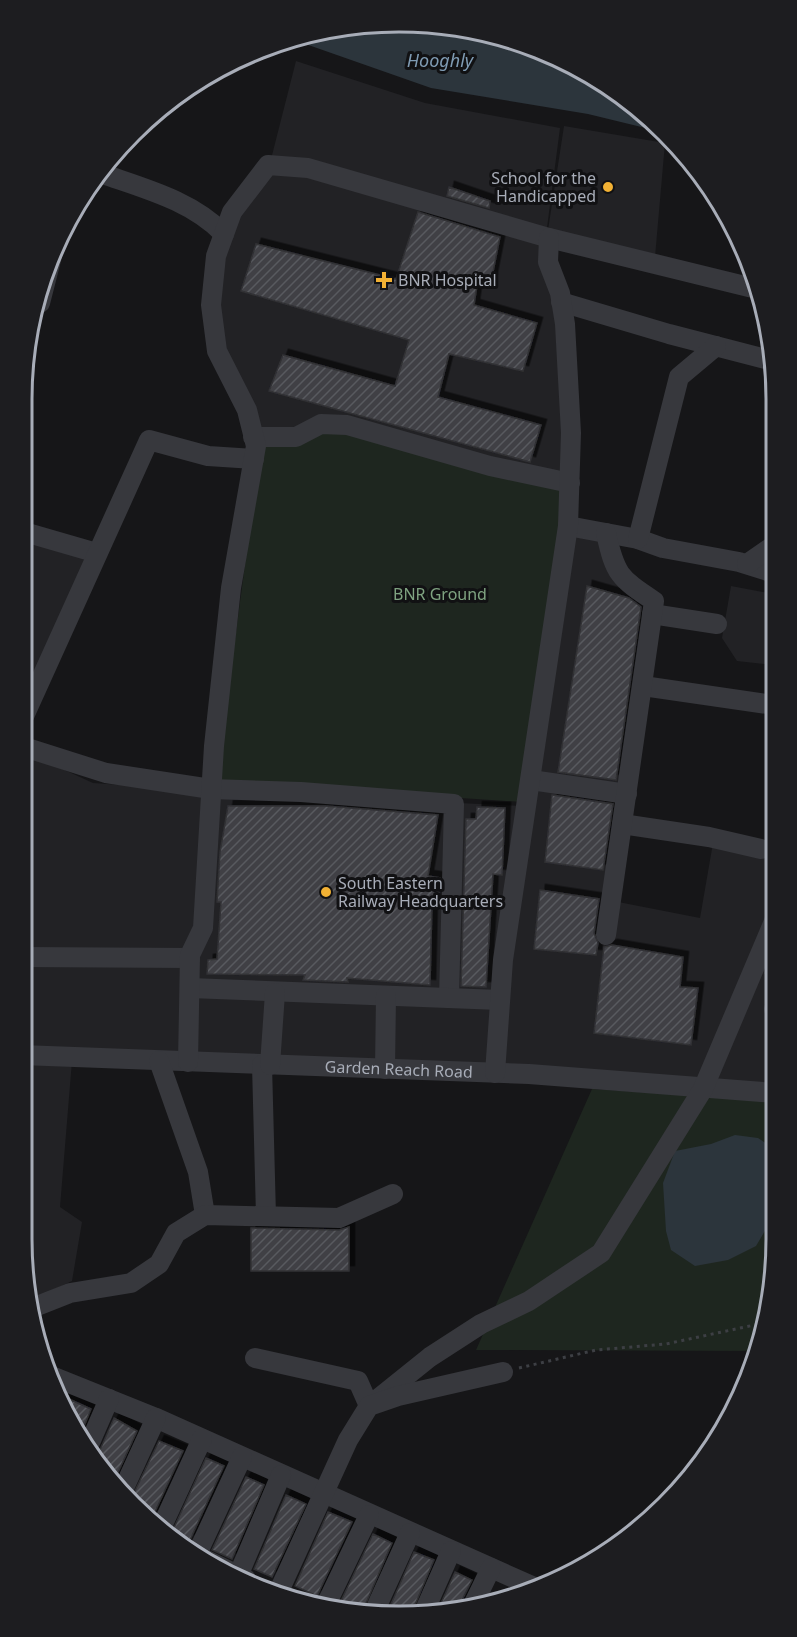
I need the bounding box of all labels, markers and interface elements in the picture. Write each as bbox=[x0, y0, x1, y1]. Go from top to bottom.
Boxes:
water label: Hooghly bbox=[407, 48, 475, 72]
place label: School for the Handicapped bbox=[491, 167, 596, 207]
marker: School for the Handicapped bbox=[601, 180, 615, 194]
place label: BNR Hospital bbox=[398, 269, 497, 291]
marker: BNR Hospital bbox=[375, 271, 393, 289]
park label: BNR Ground bbox=[393, 583, 487, 605]
place label: South Eastern Railway Headquarters bbox=[338, 872, 503, 912]
marker: South Eastern Railway Headquarters bbox=[319, 885, 333, 899]
street label: Garden Reach Road bbox=[324, 1055, 473, 1083]

